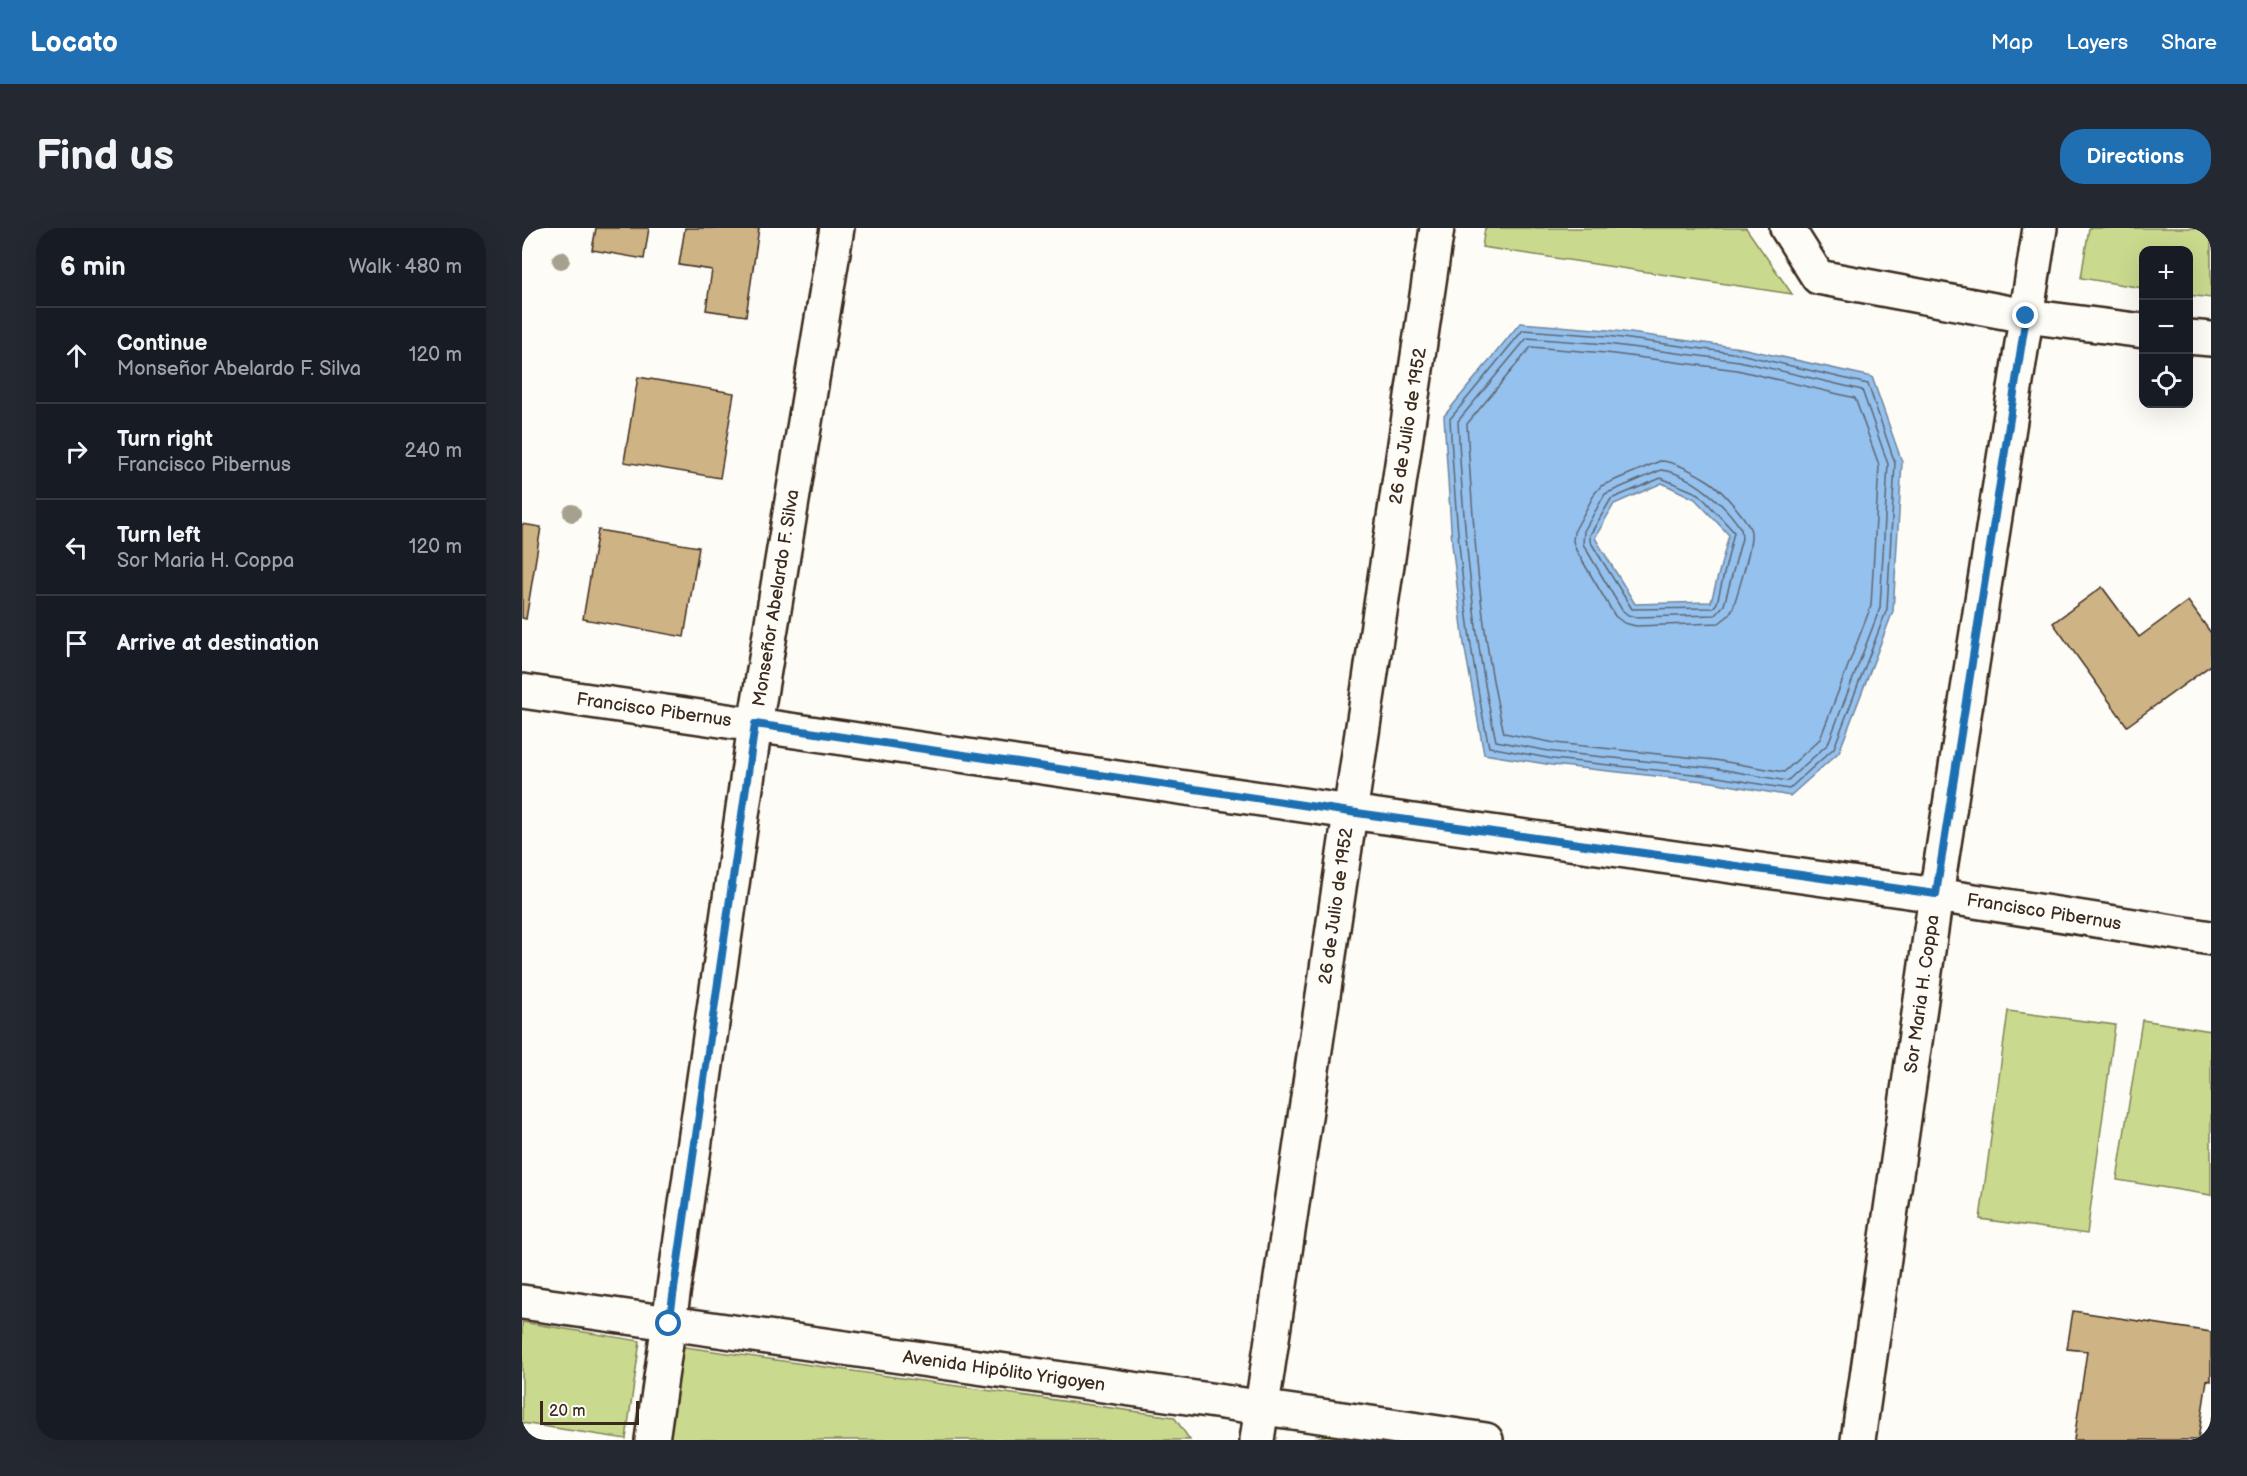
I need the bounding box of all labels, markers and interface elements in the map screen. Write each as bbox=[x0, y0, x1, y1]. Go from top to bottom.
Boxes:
text: Locato bbox=[30, 26, 118, 59]
text: Map bbox=[1991, 30, 2033, 55]
text: Layers bbox=[2066, 30, 2128, 55]
text: Share bbox=[2161, 30, 2217, 55]
button: Directions bbox=[2060, 129, 2211, 184]
text: Find us bbox=[36, 131, 174, 182]
map controls bbox=[2139, 246, 2193, 408]
button: + bbox=[2139, 246, 2193, 300]
text: 6 min bbox=[60, 252, 126, 283]
text: Walk · 480 m bbox=[349, 255, 462, 279]
button: − bbox=[2139, 300, 2193, 354]
route end bbox=[2012, 302, 2038, 328]
text: Continue bbox=[117, 330, 207, 357]
icon: ahead bbox=[60, 339, 93, 372]
text: 120 m bbox=[409, 343, 462, 367]
street label: 26 de Julio de 1952 bbox=[1385, 346, 1431, 506]
button: locate bbox=[2139, 354, 2193, 408]
text: Monseñor Abelardo F. Silva bbox=[117, 357, 361, 381]
text: Turn right bbox=[117, 426, 213, 453]
icon: right bbox=[60, 435, 93, 468]
text: 240 m bbox=[405, 439, 462, 463]
text: Francisco Pibernus bbox=[117, 453, 291, 477]
street label: Monseñor Abelardo F. Silva bbox=[748, 488, 804, 708]
text: Turn left bbox=[117, 522, 201, 549]
icon: left bbox=[60, 531, 93, 564]
text: 120 m bbox=[409, 535, 462, 559]
text: Sor Maria H. Coppa bbox=[117, 549, 294, 573]
icon: arrive bbox=[60, 627, 93, 660]
text: Arrive at destination bbox=[117, 630, 319, 657]
street label: Francisco Pibernus bbox=[575, 689, 733, 731]
street label: 26 de Julio de 1952 bbox=[1315, 826, 1357, 986]
street label: Francisco Pibernus bbox=[1965, 889, 2123, 935]
street label: Sor Maria H. Coppa bbox=[1900, 914, 1944, 1074]
route start bbox=[655, 1310, 681, 1336]
street label: Avenida Hipólito Yrigoyen bbox=[901, 1346, 1107, 1396]
scale bar bbox=[540, 1398, 639, 1426]
text: 20 m bbox=[549, 1402, 585, 1421]

